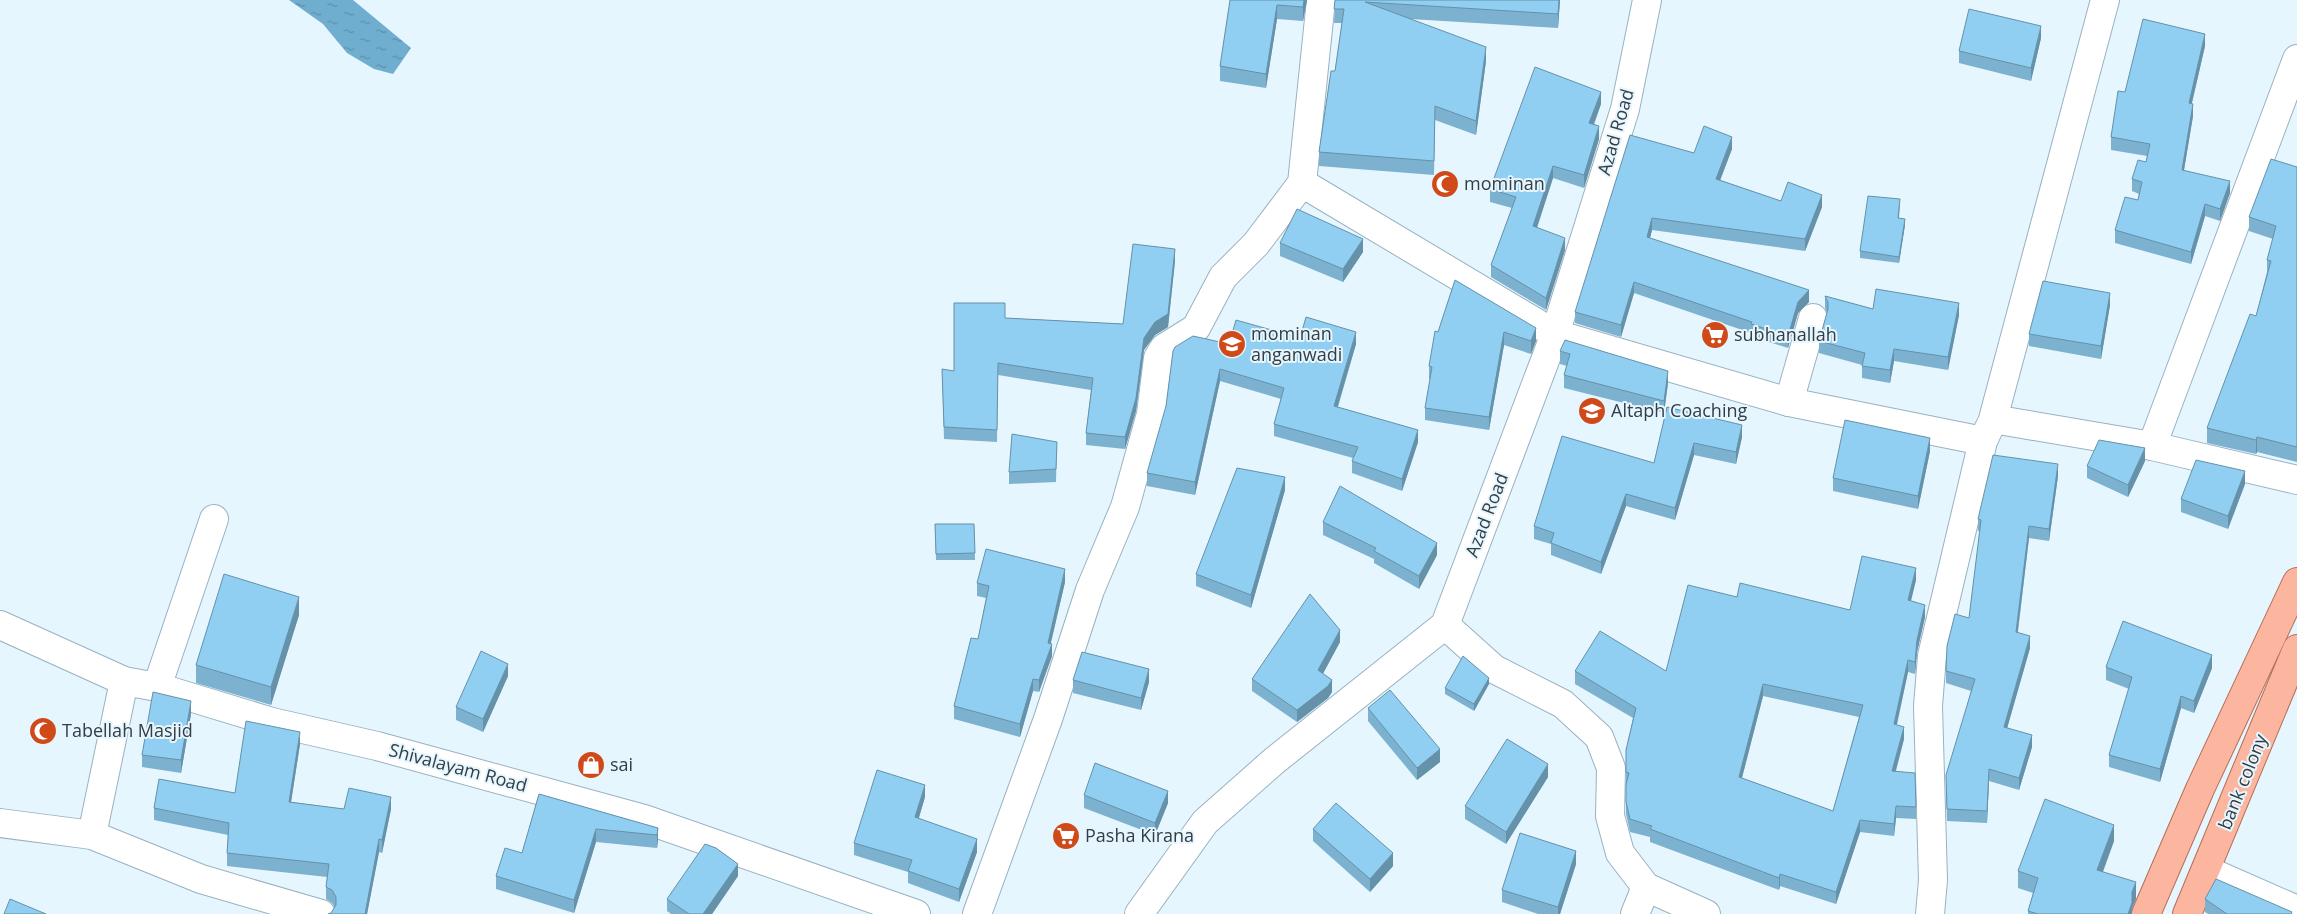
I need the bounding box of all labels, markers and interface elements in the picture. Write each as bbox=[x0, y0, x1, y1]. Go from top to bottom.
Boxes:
street label: Azad Road bbox=[1591, 86, 1639, 178]
mosque icon: mominan bbox=[1430, 169, 1460, 199]
place label: mominan bbox=[1464, 171, 1545, 195]
supermarket icon: subhanallah bbox=[1700, 320, 1730, 350]
place label: mominan anganwadi bbox=[1251, 321, 1342, 366]
place label: subhanallah bbox=[1734, 322, 1837, 346]
school or university icon: mominan anganwadi bbox=[1217, 329, 1247, 359]
school or university icon: Altaph Coaching bbox=[1577, 396, 1607, 426]
place label: Altaph Coaching bbox=[1611, 398, 1747, 422]
street label: Azad Road bbox=[1459, 469, 1513, 560]
mosque icon: Tabellah Masjid bbox=[28, 716, 58, 746]
place label: Tabellah Masjid bbox=[62, 718, 193, 742]
street label: bank colony bbox=[2212, 729, 2272, 833]
street label: Shivalayam Road bbox=[386, 737, 530, 797]
shop icon: sai bbox=[576, 750, 606, 780]
place label: sai bbox=[610, 752, 633, 776]
supermarket icon: Pasha Kirana bbox=[1051, 821, 1081, 851]
place label: Pasha Kirana bbox=[1085, 823, 1194, 847]

